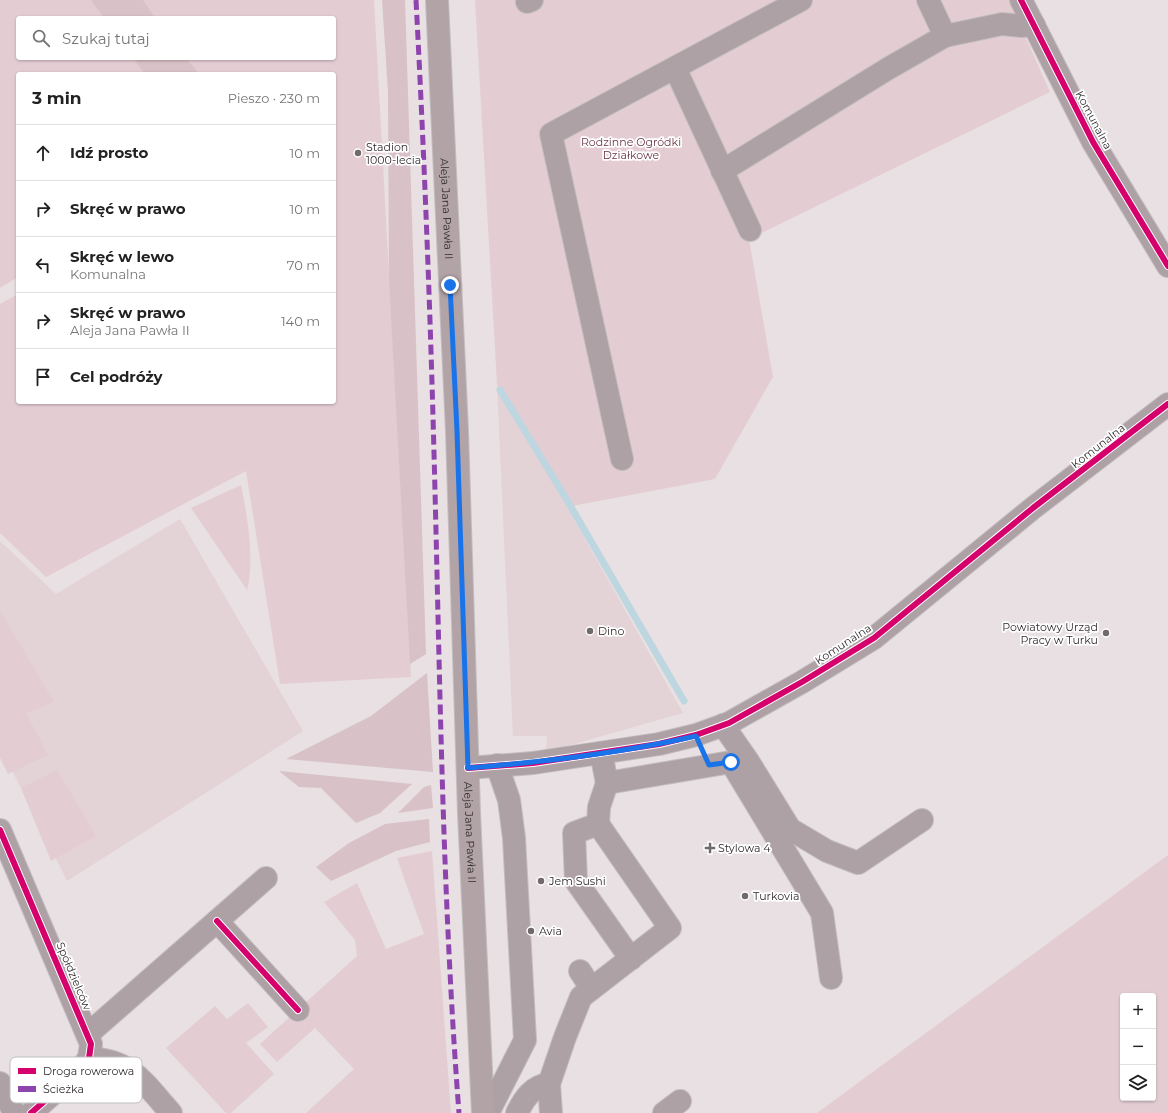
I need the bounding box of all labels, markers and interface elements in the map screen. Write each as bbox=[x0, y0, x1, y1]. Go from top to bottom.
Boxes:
search box bbox=[16, 16, 336, 60]
icon: search bbox=[30, 27, 52, 49]
text: Szukaj tutaj bbox=[62, 29, 150, 48]
text: 3 min bbox=[32, 88, 82, 108]
street label: Komunalna bbox=[1073, 88, 1115, 152]
text: Pieszo · 230 m bbox=[228, 90, 320, 106]
park label: Rodzinne Ogródki Działkowe bbox=[581, 135, 681, 162]
place label: Stadion 1000-lecia bbox=[366, 140, 421, 167]
icon: ahead bbox=[32, 142, 54, 164]
text: Idź prosto bbox=[70, 143, 148, 162]
text: 10 m bbox=[290, 145, 320, 161]
marker: Stadion 1000-lecia bbox=[353, 148, 363, 158]
street label: Aleja Jana Pawła II bbox=[437, 158, 456, 260]
icon: right bbox=[32, 198, 54, 220]
text: Skręć w prawo bbox=[70, 199, 186, 218]
text: 10 m bbox=[290, 201, 320, 217]
text: Skręć w lewo bbox=[70, 247, 174, 266]
icon: left bbox=[32, 254, 54, 276]
text: 70 m bbox=[287, 257, 320, 273]
text: Komunalna bbox=[70, 266, 146, 282]
route end bbox=[441, 276, 459, 294]
text: Skręć w prawo bbox=[70, 303, 186, 322]
icon: right bbox=[32, 310, 54, 332]
text: 140 m bbox=[281, 313, 320, 329]
text: Aleja Jana Pawła II bbox=[70, 322, 190, 338]
icon: arrive bbox=[32, 366, 54, 388]
text: Cel podróży bbox=[70, 367, 162, 386]
street label: Komunalna bbox=[1068, 421, 1128, 471]
place label: Powiatowy Urząd Pracy w Turku bbox=[1002, 620, 1098, 647]
street label: Komunalna bbox=[812, 621, 874, 667]
place label: Dino bbox=[598, 624, 624, 638]
marker: Dino bbox=[585, 626, 595, 636]
marker: Powiatowy Urząd Pracy w Turku bbox=[1101, 628, 1111, 638]
route start bbox=[722, 753, 740, 771]
street label: Aleja Jana Pawła II bbox=[461, 781, 479, 883]
place label: Stylowa 4 bbox=[718, 841, 771, 855]
marker: Stylowa 4 bbox=[705, 843, 715, 853]
place label: Jem Sushi bbox=[548, 874, 606, 888]
marker: Jem Sushi bbox=[536, 876, 546, 886]
place label: Turkovia bbox=[753, 889, 799, 903]
marker: Turkovia bbox=[740, 891, 750, 901]
place label: Avia bbox=[539, 924, 562, 938]
marker: Avia bbox=[526, 926, 536, 936]
street label: Spółdzielców bbox=[53, 940, 95, 1012]
map controls bbox=[1120, 993, 1156, 1101]
button: + bbox=[1120, 993, 1156, 1029]
button: − bbox=[1120, 1029, 1156, 1065]
legend bbox=[10, 1057, 142, 1103]
text: Droga rowerowa bbox=[43, 1064, 134, 1078]
button: layers bbox=[1120, 1065, 1156, 1101]
text: Ścieżka bbox=[43, 1082, 84, 1096]

